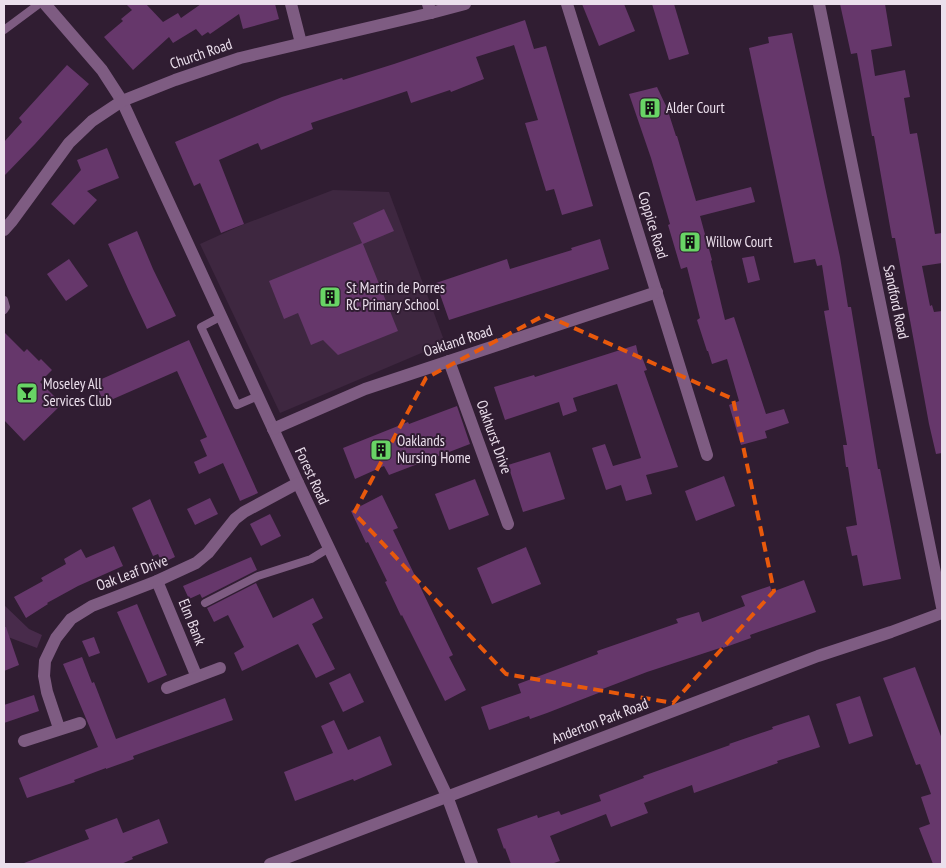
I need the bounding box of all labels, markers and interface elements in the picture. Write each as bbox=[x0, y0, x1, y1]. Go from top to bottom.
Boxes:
street label: Church Road bbox=[167, 34, 235, 73]
building icon: Alder Court bbox=[638, 96, 662, 120]
place label: Alder Court bbox=[666, 98, 725, 117]
street label: Coppice Road bbox=[634, 189, 673, 261]
building icon: Willow Court bbox=[678, 230, 702, 254]
place label: Willow Court bbox=[706, 232, 772, 251]
street label: Sandford Road bbox=[879, 263, 914, 341]
place label: St Martin de Porres RC Primary School bbox=[346, 278, 445, 314]
building icon: St Martin de Porres RC Primary School bbox=[318, 285, 342, 309]
street label: Oakland Road bbox=[421, 320, 495, 361]
place label: Moseley All Services Club bbox=[43, 374, 112, 410]
bar icon: Moseley All Services Club bbox=[15, 381, 39, 405]
street label: Oakhurst Drive bbox=[472, 397, 517, 476]
place label: Oaklands Nursing Home bbox=[397, 431, 471, 467]
building icon: Oaklands Nursing Home bbox=[369, 438, 393, 462]
street label: Forest Road bbox=[291, 444, 334, 507]
street label: Oak Leaf Drive bbox=[93, 550, 170, 595]
street label: Elm Bank bbox=[175, 596, 210, 648]
street label: Anderton Park Road bbox=[549, 693, 651, 748]

